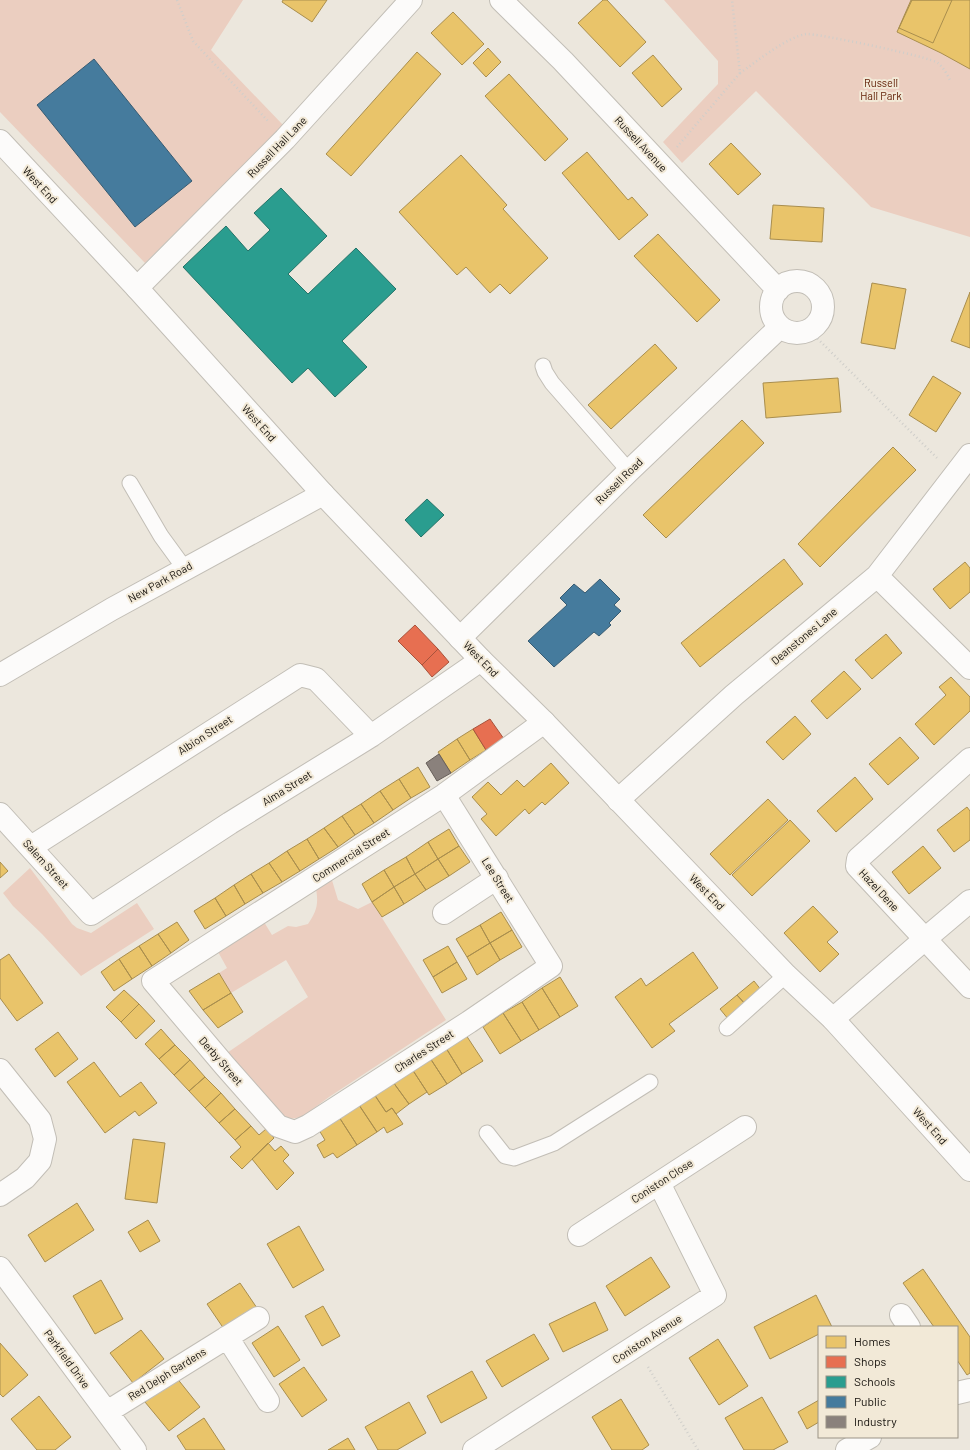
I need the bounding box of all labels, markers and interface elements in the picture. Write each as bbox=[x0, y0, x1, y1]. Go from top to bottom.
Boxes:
park label: Russell Hall Park bbox=[860, 76, 902, 102]
street label: Russell Hall Lane bbox=[244, 113, 309, 180]
street label: Russell Avenue bbox=[612, 113, 670, 174]
street label: West End bbox=[20, 164, 60, 206]
street label: West End bbox=[240, 402, 279, 444]
street label: Russell Road bbox=[592, 455, 645, 506]
street label: New Park Road bbox=[125, 559, 194, 605]
street label: Deanstones Lane bbox=[768, 604, 839, 667]
street label: West End bbox=[461, 638, 502, 679]
street label: Albion Street bbox=[175, 712, 234, 757]
street label: Alma Street bbox=[259, 767, 314, 808]
street label: Commercial Street bbox=[310, 825, 392, 884]
street label: Salem Street bbox=[21, 836, 72, 891]
street label: Lee Street bbox=[480, 855, 517, 904]
street label: Hazel Dene bbox=[857, 866, 902, 913]
street label: West End bbox=[687, 871, 728, 912]
street label: Charles Street bbox=[392, 1027, 456, 1075]
street label: Derby Street bbox=[197, 1034, 246, 1088]
street label: West End bbox=[911, 1105, 950, 1147]
street label: Coniston Close bbox=[628, 1156, 695, 1205]
street label: Coniston Avenue bbox=[610, 1311, 684, 1366]
legend bbox=[818, 1326, 958, 1438]
street label: Parkfield Drive bbox=[42, 1327, 93, 1391]
text: Homes bbox=[854, 1334, 891, 1348]
street label: Red Delph Gardens bbox=[125, 1344, 208, 1403]
text: Shops bbox=[854, 1354, 887, 1368]
text: Schools bbox=[854, 1374, 895, 1388]
text: Public bbox=[854, 1394, 886, 1408]
text: Industry bbox=[854, 1414, 897, 1428]

